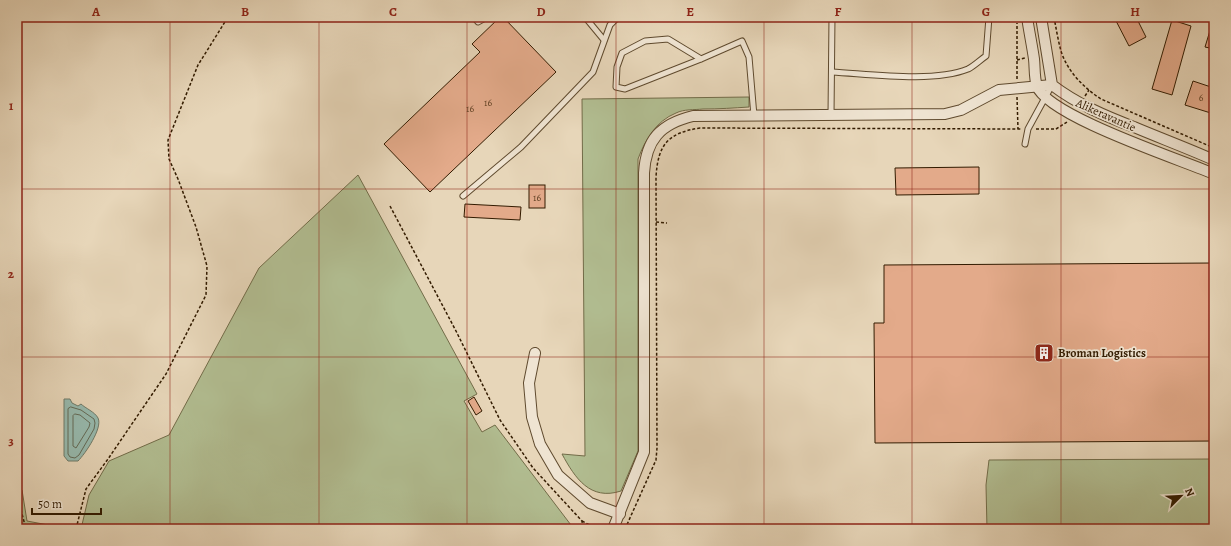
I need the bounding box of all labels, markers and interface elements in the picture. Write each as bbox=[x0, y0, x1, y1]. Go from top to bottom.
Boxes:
text: A bbox=[91, 3, 101, 20]
text: B bbox=[241, 3, 249, 20]
text: C bbox=[389, 3, 397, 20]
text: D bbox=[536, 3, 546, 20]
text: E bbox=[686, 3, 694, 20]
text: F bbox=[835, 3, 842, 20]
text: G bbox=[982, 3, 990, 20]
text: H bbox=[1130, 3, 1140, 20]
house number: 6 bbox=[1199, 91, 1204, 104]
street label: Alikeravantie bbox=[1073, 94, 1139, 135]
house number: 16 bbox=[484, 96, 492, 109]
text: 1 bbox=[9, 97, 14, 114]
house number: 16 bbox=[466, 102, 474, 115]
house number: 16 bbox=[533, 191, 541, 204]
text: 2 bbox=[8, 265, 15, 282]
building icon: Broman Logistics bbox=[1033, 342, 1055, 364]
place label: Broman Logistics bbox=[1058, 345, 1146, 361]
text: 3 bbox=[8, 432, 14, 449]
north arrow bbox=[1161, 476, 1201, 516]
text: N bbox=[1181, 485, 1198, 499]
scale bar bbox=[32, 490, 101, 516]
text: 50 m bbox=[38, 496, 62, 512]

